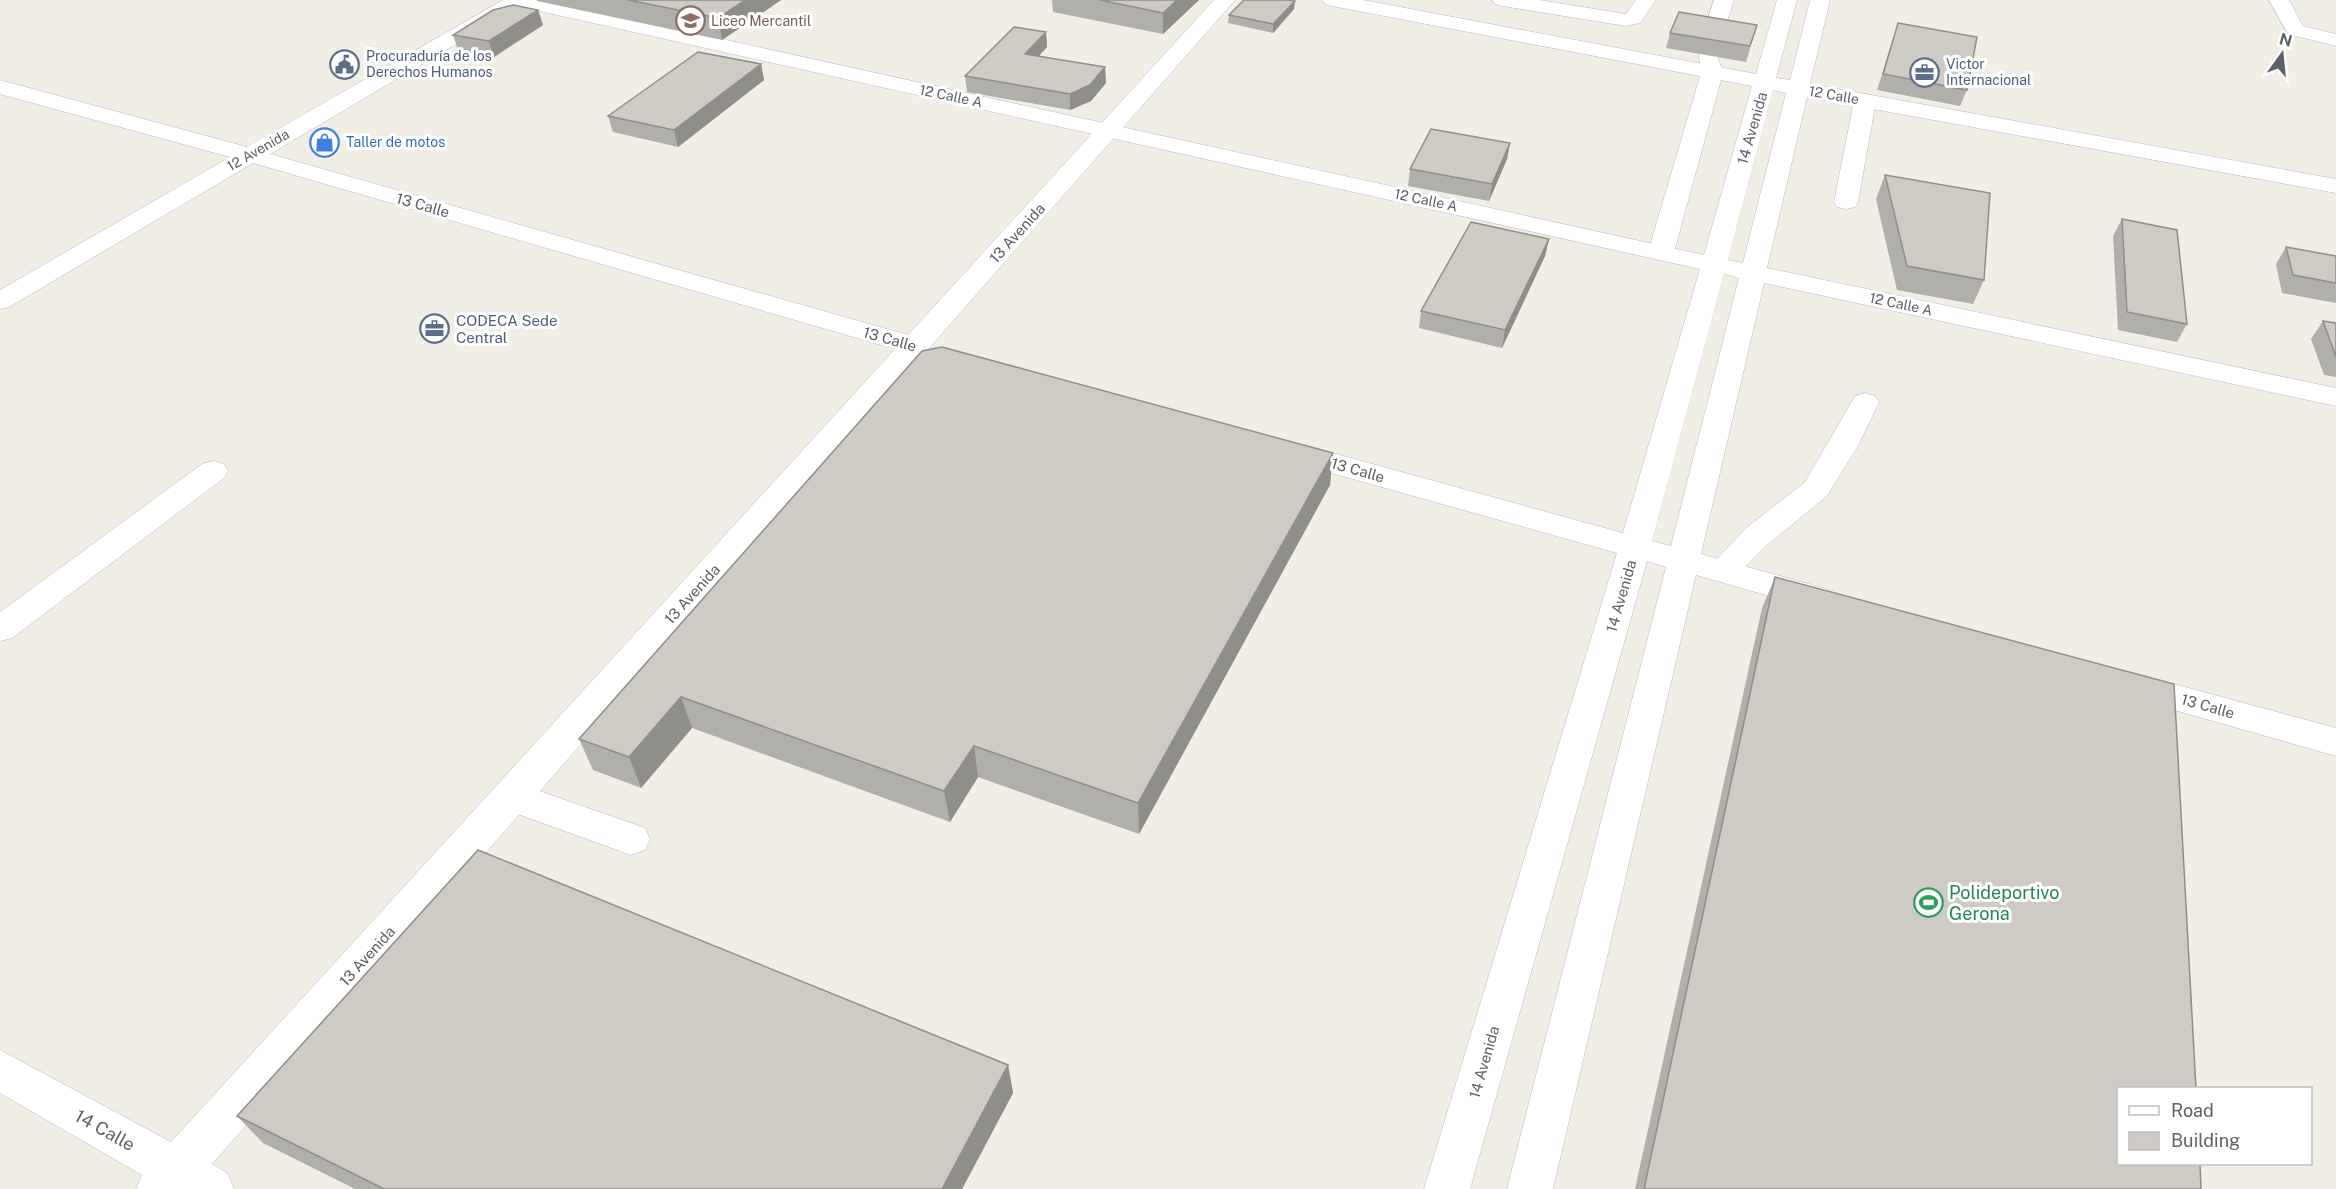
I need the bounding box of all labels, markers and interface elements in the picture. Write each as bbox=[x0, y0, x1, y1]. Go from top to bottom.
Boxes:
school or university icon: Liceo Mercantil bbox=[674, 5, 706, 37]
place label: Liceo Mercantil bbox=[711, 13, 811, 29]
north arrow bbox=[2252, 24, 2312, 84]
text: N bbox=[2277, 29, 2294, 51]
public building icon: Procuraduría de los Derechos Humanos bbox=[329, 48, 361, 80]
place label: Procuraduría de los Derechos Humanos bbox=[366, 48, 493, 80]
office icon: Victor Internacional bbox=[1909, 56, 1941, 88]
place label: Victor Internacional bbox=[1946, 56, 2031, 88]
street label: 12 Calle A bbox=[918, 82, 984, 110]
street label: 12 Calle bbox=[1808, 83, 1860, 107]
street label: 14 Avenida bbox=[1734, 90, 1770, 166]
street label: 12 Avenida bbox=[224, 126, 292, 174]
shop icon: Taller de motos bbox=[309, 126, 341, 158]
place label: Taller de motos bbox=[346, 134, 445, 150]
street label: 12 Calle A bbox=[1393, 186, 1459, 214]
street label: 13 Calle bbox=[394, 189, 452, 221]
street label: 13 Avenida bbox=[986, 200, 1048, 266]
street label: 12 Calle A bbox=[1868, 290, 1934, 318]
place label: CODECA Sede Central bbox=[456, 312, 557, 346]
office icon: CODECA Sede Central bbox=[419, 313, 451, 345]
street label: 13 Calle bbox=[861, 323, 919, 355]
street label: 13 Calle bbox=[1329, 454, 1387, 486]
street label: 14 Avenida bbox=[1603, 558, 1639, 634]
street label: 13 Avenida bbox=[661, 561, 723, 627]
street label: 13 Calle bbox=[2179, 690, 2237, 722]
place label: Polideportivo Gerona bbox=[1949, 882, 2059, 924]
sports icon: Polideportivo Gerona bbox=[1912, 886, 1944, 918]
street label: 13 Avenida bbox=[336, 923, 398, 989]
street label: 14 Avenida bbox=[1466, 1024, 1502, 1100]
legend bbox=[2117, 1087, 2312, 1165]
text: Road bbox=[2171, 1100, 2214, 1121]
street label: 14 Calle bbox=[71, 1105, 139, 1155]
text: Building bbox=[2171, 1130, 2240, 1151]

